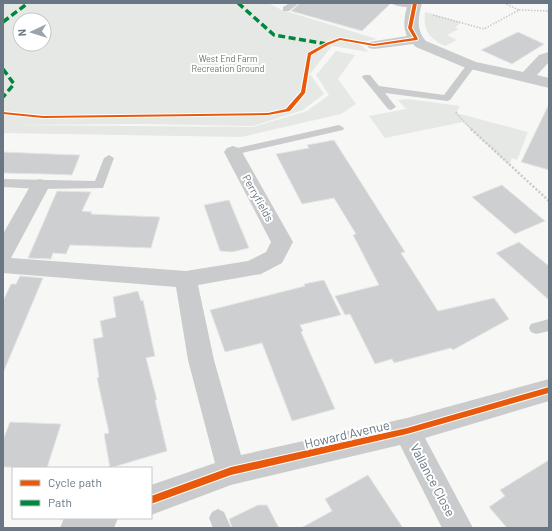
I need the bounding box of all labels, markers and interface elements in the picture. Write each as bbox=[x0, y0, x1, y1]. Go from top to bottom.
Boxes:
north arrow bbox=[12, 12, 52, 52]
text: N bbox=[15, 29, 28, 37]
park label: West End Farm Recreation Ground bbox=[192, 53, 264, 74]
street label: Perryfields bbox=[240, 172, 277, 224]
street label: Howard Avenue bbox=[303, 416, 391, 452]
street label: Vallance Close bbox=[407, 441, 459, 519]
legend bbox=[12, 467, 152, 519]
text: Cycle path bbox=[48, 475, 102, 489]
text: Path bbox=[48, 495, 72, 509]

